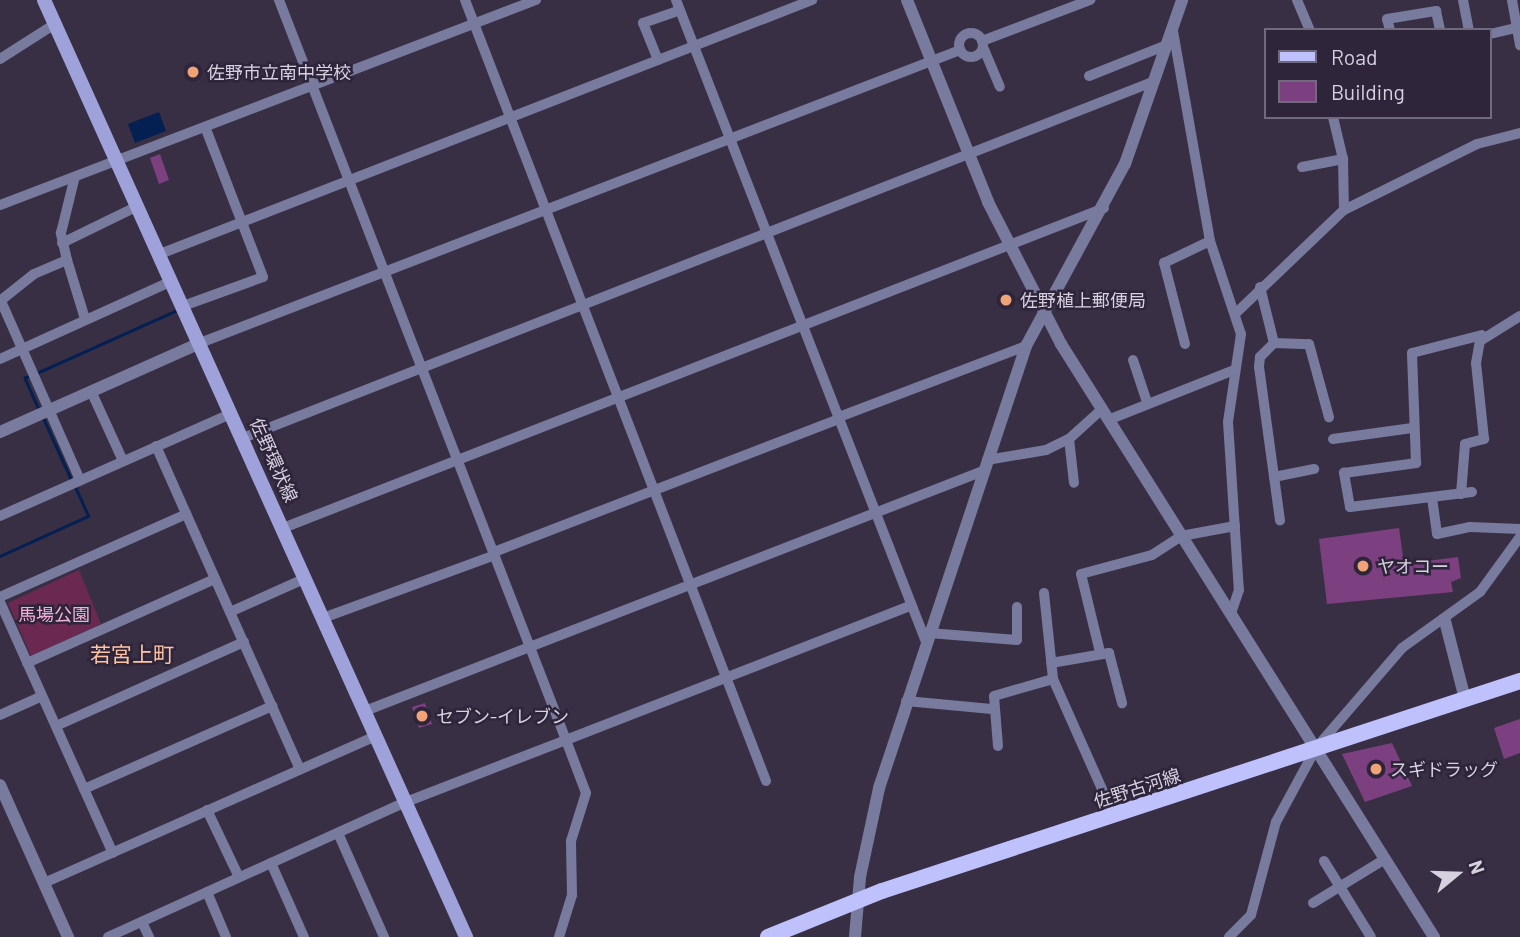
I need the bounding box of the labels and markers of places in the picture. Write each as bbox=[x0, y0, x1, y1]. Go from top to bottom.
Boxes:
place label: 佐野市立南中学校 bbox=[207, 61, 351, 83]
marker: 佐野市立南中学校 bbox=[185, 64, 201, 80]
place label: 佐野植上郵便局 bbox=[1020, 289, 1146, 311]
marker: 佐野植上郵便局 bbox=[998, 292, 1014, 308]
place label: ヤオコー bbox=[1377, 555, 1449, 577]
marker: ヤオコー bbox=[1355, 558, 1371, 574]
place label: セブン-イレブン bbox=[436, 705, 569, 727]
marker: セブン-イレブン bbox=[414, 708, 430, 724]
place label: スギドラッグ bbox=[1390, 758, 1498, 780]
marker: スギドラッグ bbox=[1368, 761, 1384, 777]

